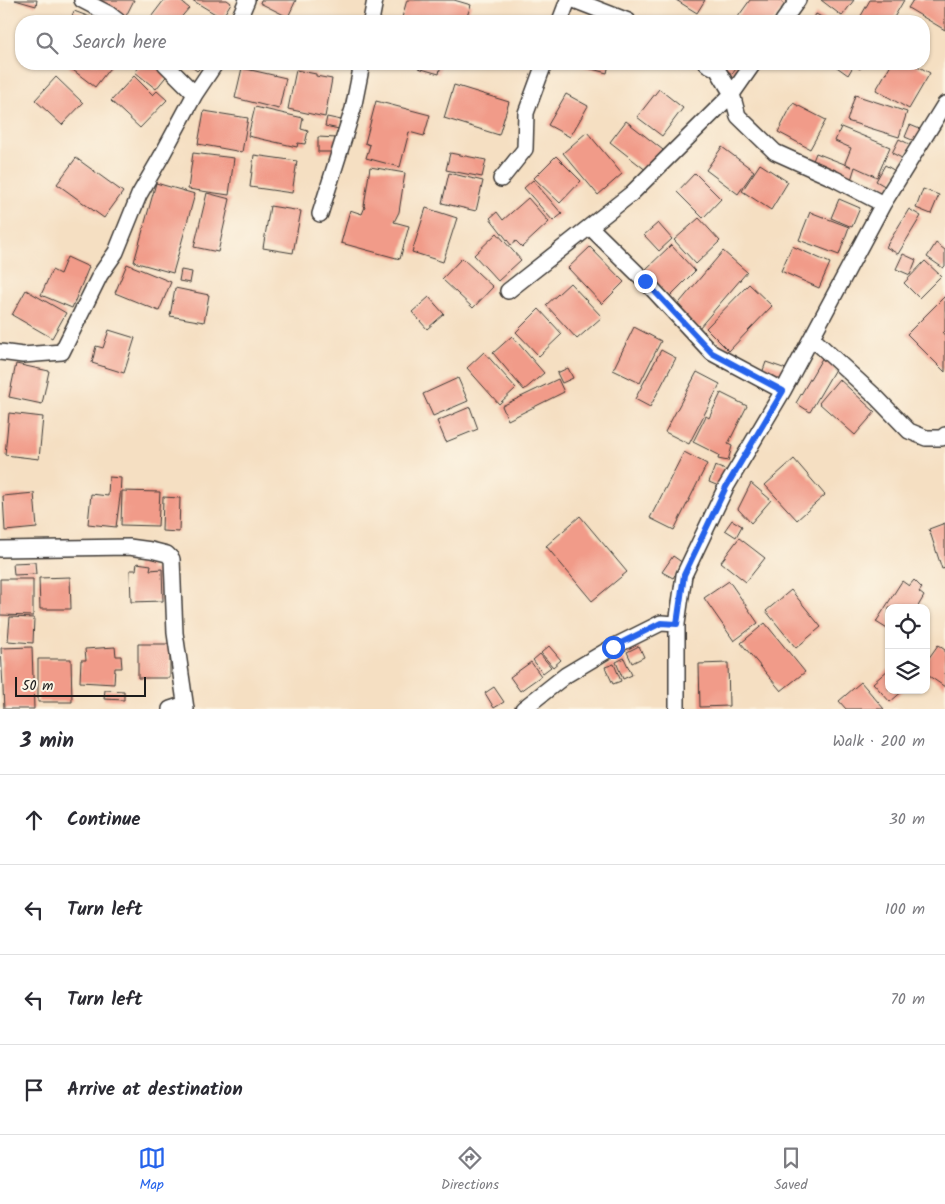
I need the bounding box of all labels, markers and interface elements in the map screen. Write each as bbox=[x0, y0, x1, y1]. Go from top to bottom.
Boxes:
search box bbox=[15, 15, 930, 70]
text: Search here bbox=[73, 28, 167, 58]
icon: search bbox=[33, 29, 61, 57]
route end bbox=[634, 270, 657, 293]
map controls bbox=[885, 604, 930, 694]
button: locate bbox=[885, 604, 930, 649]
route start bbox=[602, 636, 625, 659]
button: layers bbox=[885, 649, 930, 694]
scale bar bbox=[15, 674, 146, 697]
text: 50 m bbox=[22, 675, 53, 697]
text: 3 min bbox=[20, 725, 74, 758]
text: Walk · 200 m bbox=[832, 729, 925, 754]
text: Continue bbox=[67, 805, 140, 835]
icon: ahead bbox=[20, 806, 48, 834]
text: 30 m bbox=[889, 807, 925, 832]
text: Turn left bbox=[67, 895, 142, 925]
icon: left bbox=[20, 896, 48, 924]
text: 100 m bbox=[885, 897, 925, 922]
text: Turn left bbox=[67, 985, 142, 1015]
icon: left bbox=[20, 986, 48, 1014]
text: 70 m bbox=[890, 987, 925, 1012]
text: Arrive at destination bbox=[67, 1075, 243, 1105]
icon: arrive bbox=[20, 1076, 48, 1104]
tab: Map bbox=[138, 1144, 166, 1196]
tab: Directions bbox=[441, 1144, 499, 1196]
tab: Saved bbox=[774, 1144, 807, 1196]

